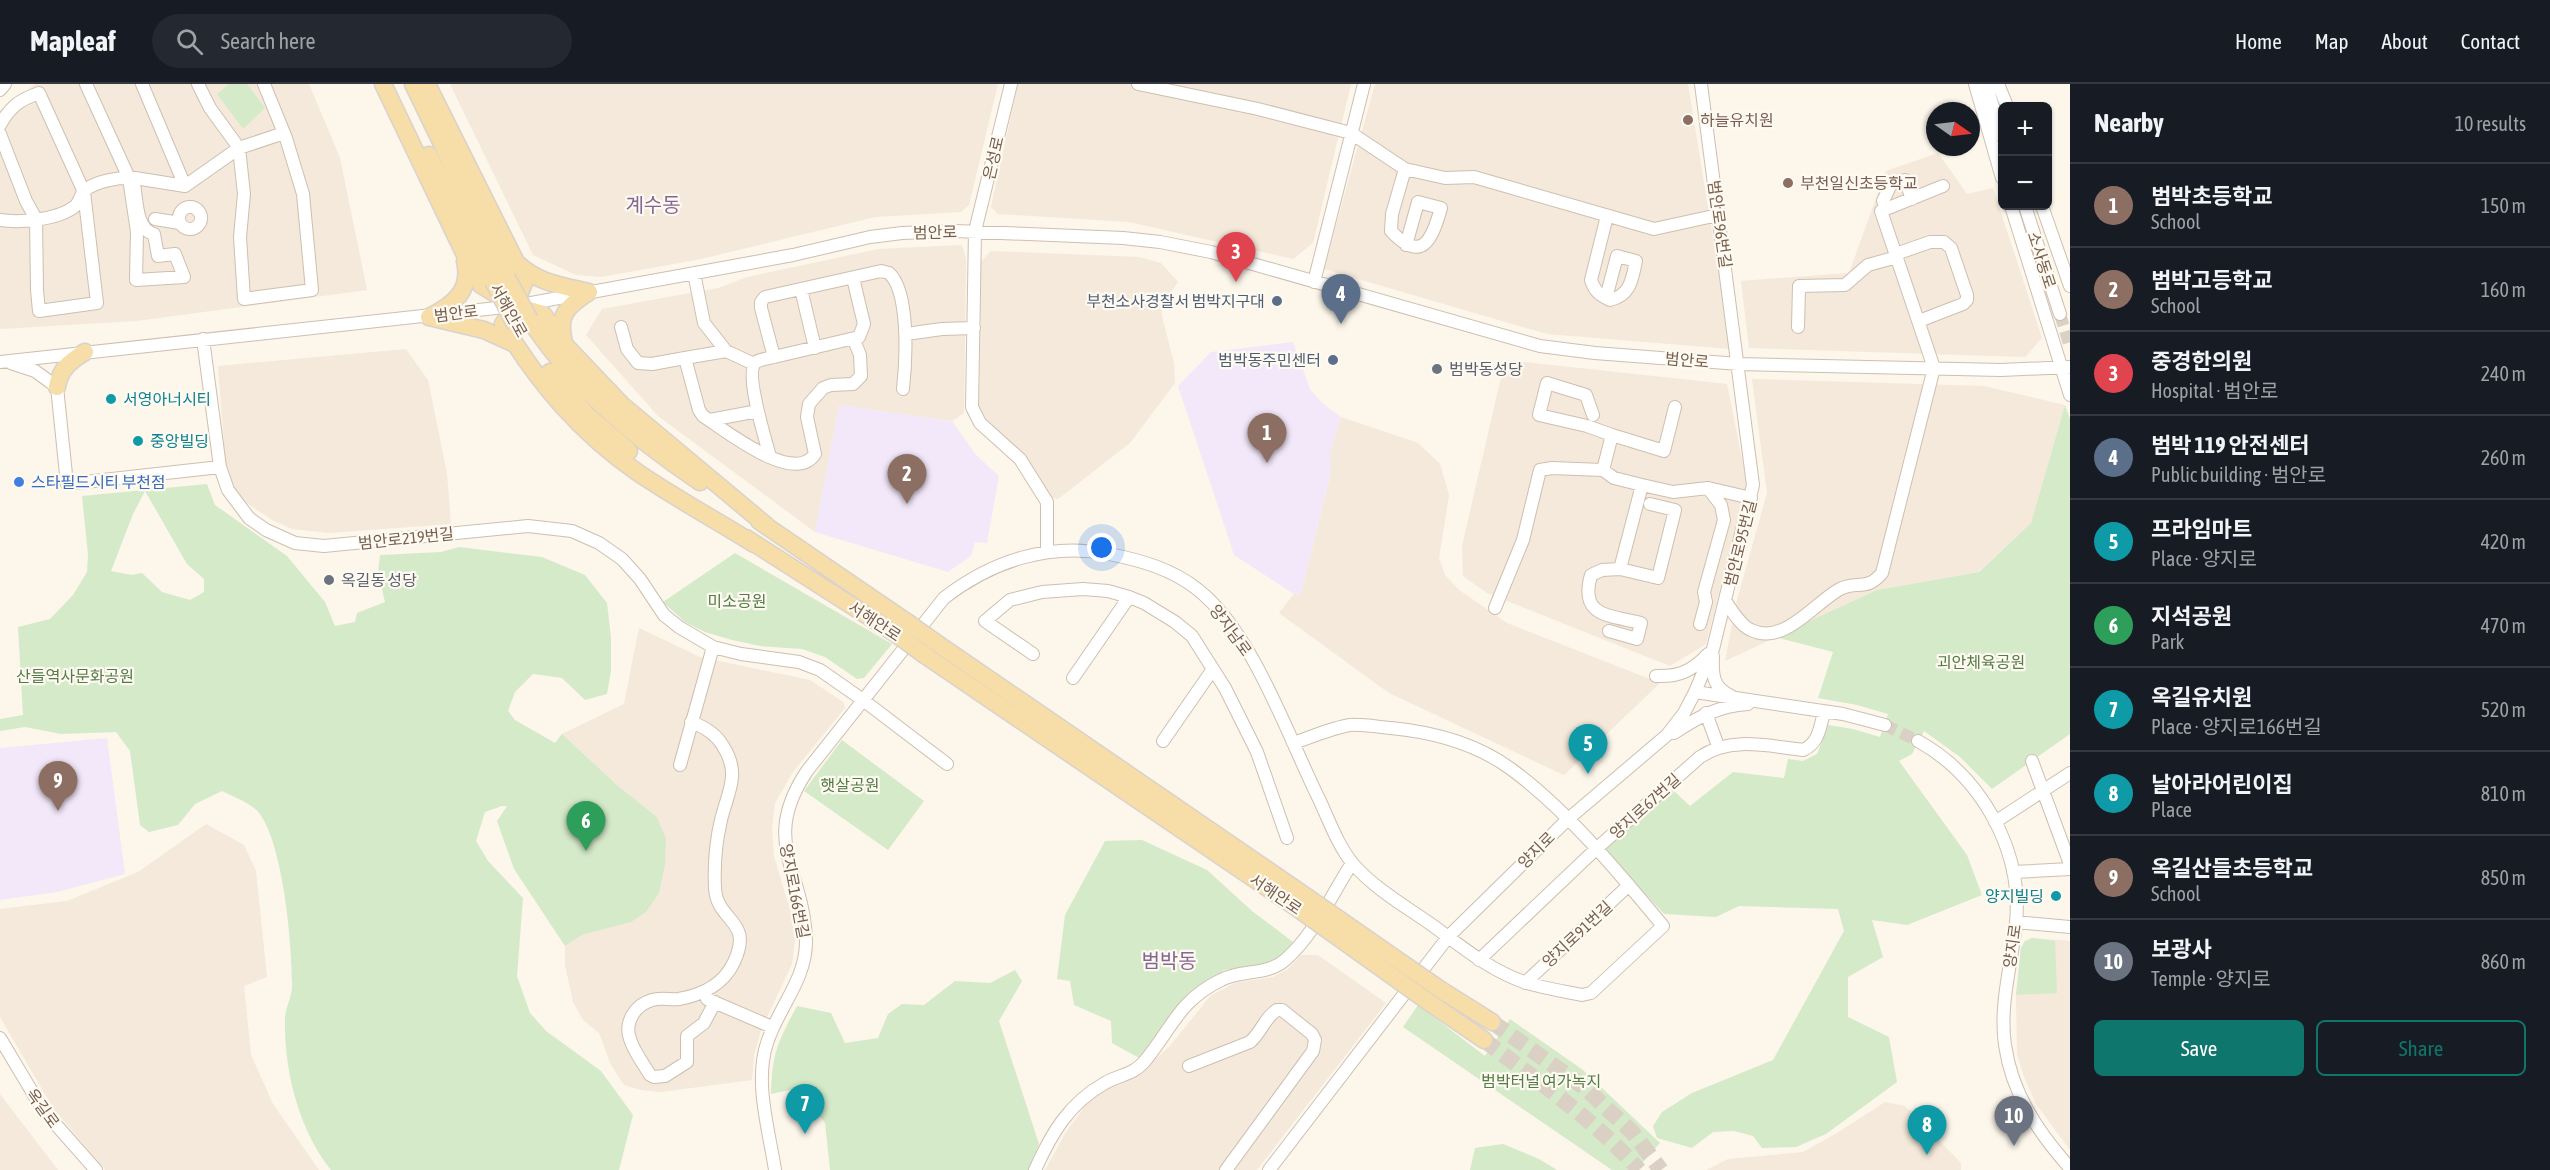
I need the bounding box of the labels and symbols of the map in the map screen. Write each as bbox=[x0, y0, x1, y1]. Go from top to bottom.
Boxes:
north arrow bbox=[1926, 102, 1980, 156]
place label: 하늘유치원 bbox=[1700, 111, 1774, 129]
marker: 하늘유치원 bbox=[1681, 113, 1695, 127]
street label: 은성로 bbox=[979, 134, 1007, 182]
place label: 부천일신초등학교 bbox=[1800, 174, 1918, 192]
marker: 부천일신초등학교 bbox=[1781, 176, 1795, 190]
street label: 범안로96번길 bbox=[1705, 179, 1735, 269]
district label: 계수동 bbox=[625, 193, 681, 216]
street label: 범안로 bbox=[913, 223, 958, 241]
street label: 소사동로 bbox=[2024, 229, 2060, 291]
pin: 3 bbox=[1216, 232, 1256, 282]
pin: 4 bbox=[1322, 274, 1360, 324]
street label: 서해안로 bbox=[487, 280, 531, 340]
place label: 부천소사경찰서 범박지구대 bbox=[1086, 292, 1265, 310]
marker: 부천소사경찰서 범박지구대 bbox=[1270, 294, 1284, 308]
street label: 범안로 bbox=[433, 301, 479, 325]
street label: 범안로 bbox=[1664, 349, 1710, 371]
place label: 범박동주민센터 bbox=[1218, 351, 1321, 369]
marker: 범박동주민센터 bbox=[1326, 353, 1340, 367]
place label: 범박동성당 bbox=[1449, 360, 1523, 378]
marker: 범박동성당 bbox=[1430, 362, 1444, 376]
place label: 서영아너시티 bbox=[123, 390, 211, 408]
marker: 서영아너시티 bbox=[104, 392, 118, 406]
pin: 1 bbox=[1248, 414, 1286, 463]
place label: 중앙빌딩 bbox=[150, 432, 209, 450]
marker: 중앙빌딩 bbox=[131, 434, 145, 448]
pin: 2 bbox=[888, 454, 926, 504]
place label: 스타필드시티 부천점 bbox=[31, 473, 166, 491]
marker: 스타필드시티 부천점 bbox=[12, 475, 26, 489]
street label: 범안로95번길 bbox=[1721, 498, 1759, 588]
street label: 범안로219번길 bbox=[357, 524, 455, 552]
your location bbox=[1087, 533, 1116, 562]
place label: 옥길동 성당 bbox=[341, 571, 417, 589]
marker: 옥길동 성당 bbox=[322, 573, 336, 587]
park label: 미소공원 bbox=[708, 592, 766, 610]
street label: 서해안로 bbox=[845, 597, 905, 645]
street label: 양지남로 bbox=[1206, 601, 1256, 659]
park label: 괴안체육공원 bbox=[1937, 653, 2025, 671]
park label: 산들역사문화공원 bbox=[16, 667, 134, 685]
pin: 5 bbox=[1568, 724, 1608, 774]
pin: 9 bbox=[38, 762, 78, 811]
street label: 양지로67번길 bbox=[1606, 770, 1684, 842]
park label: 햇살공원 bbox=[821, 776, 879, 794]
pin: 6 bbox=[566, 802, 606, 851]
street label: 양지로 bbox=[1514, 828, 1558, 872]
street label: 양지로166번길 bbox=[777, 842, 813, 940]
street label: 서해안로 bbox=[1247, 870, 1306, 918]
place label: 양지빌딩 bbox=[1985, 887, 2044, 905]
marker: 양지빌딩 bbox=[2049, 889, 2063, 903]
street label: 양지로91번길 bbox=[1538, 897, 1616, 971]
street label: 양지로 bbox=[2000, 923, 2024, 969]
district label: 범박동 bbox=[1141, 949, 1197, 972]
park label: 범박터널 여가녹지 bbox=[1481, 1072, 1601, 1090]
pin: 7 bbox=[786, 1084, 824, 1134]
street label: 옥길로 bbox=[23, 1085, 63, 1131]
pin: 10 bbox=[1994, 1096, 2034, 1146]
pin: 8 bbox=[1908, 1106, 1946, 1155]

